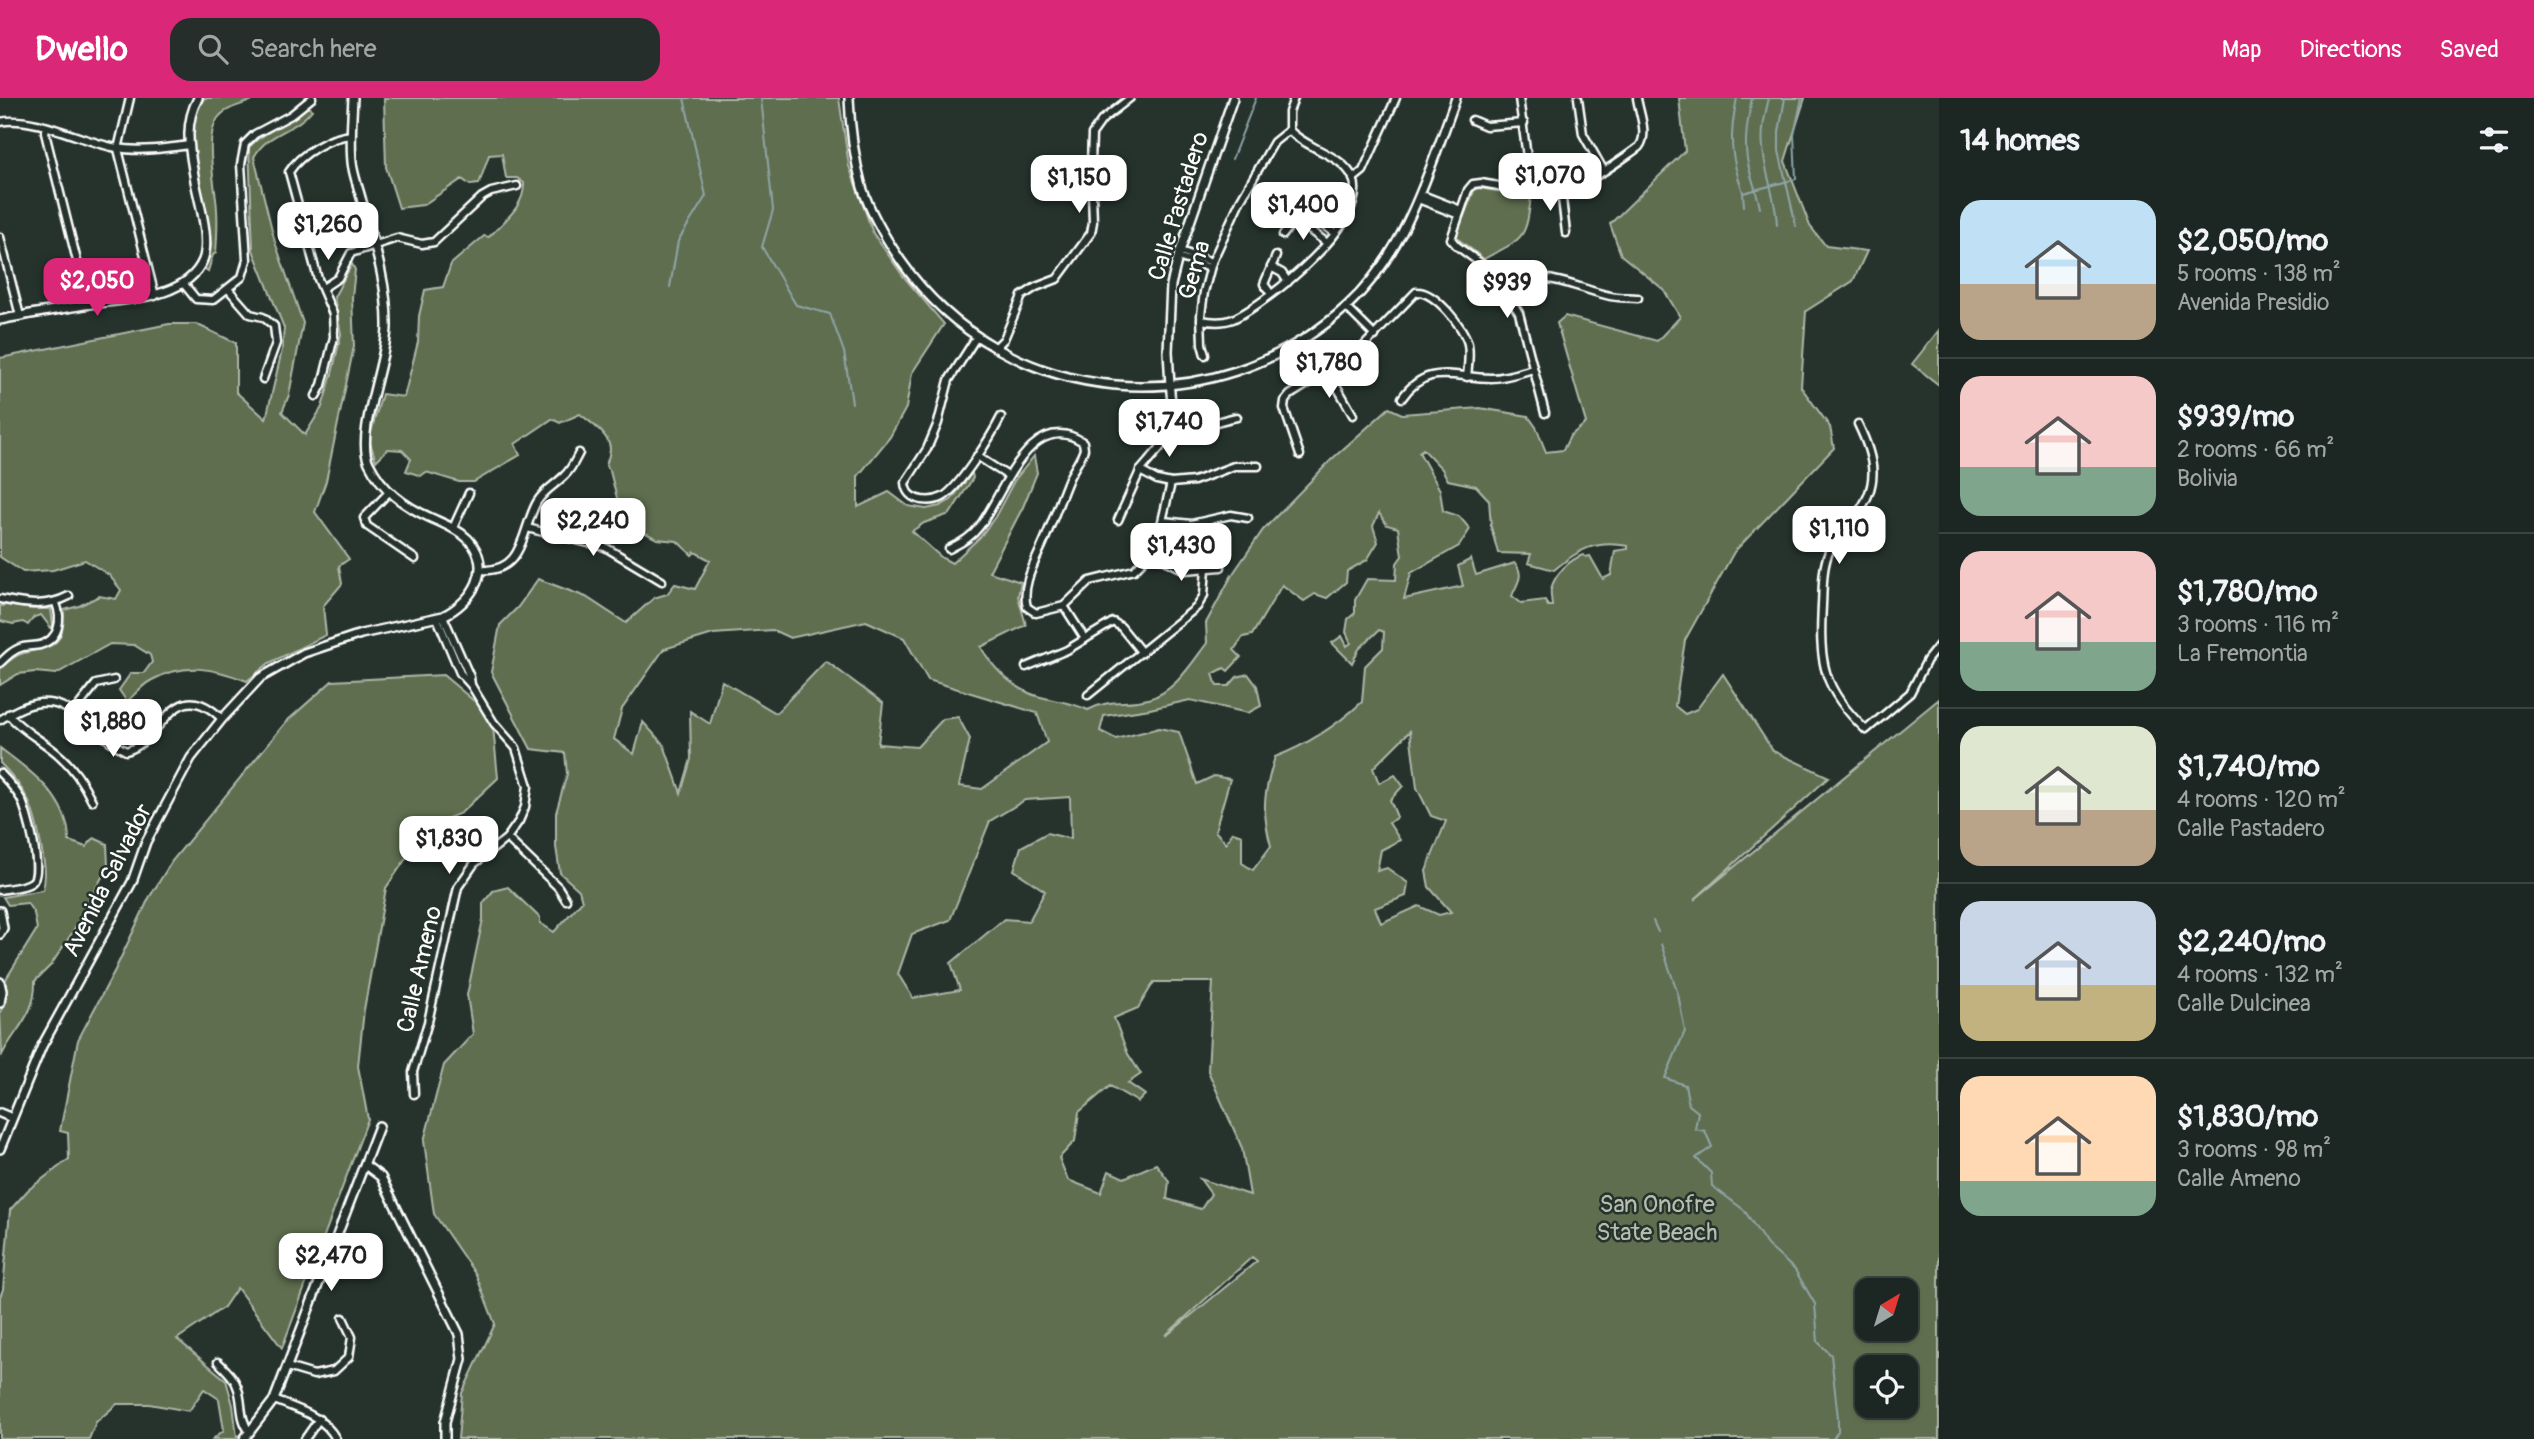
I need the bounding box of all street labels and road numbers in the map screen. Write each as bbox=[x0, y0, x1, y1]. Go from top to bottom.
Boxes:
street label: Calle Pastadero bbox=[1142, 128, 1215, 284]
street label: Gema bbox=[1172, 237, 1217, 303]
street label: Avenida Salvador bbox=[56, 798, 159, 962]
street label: Calle Ameno bbox=[391, 903, 448, 1035]

